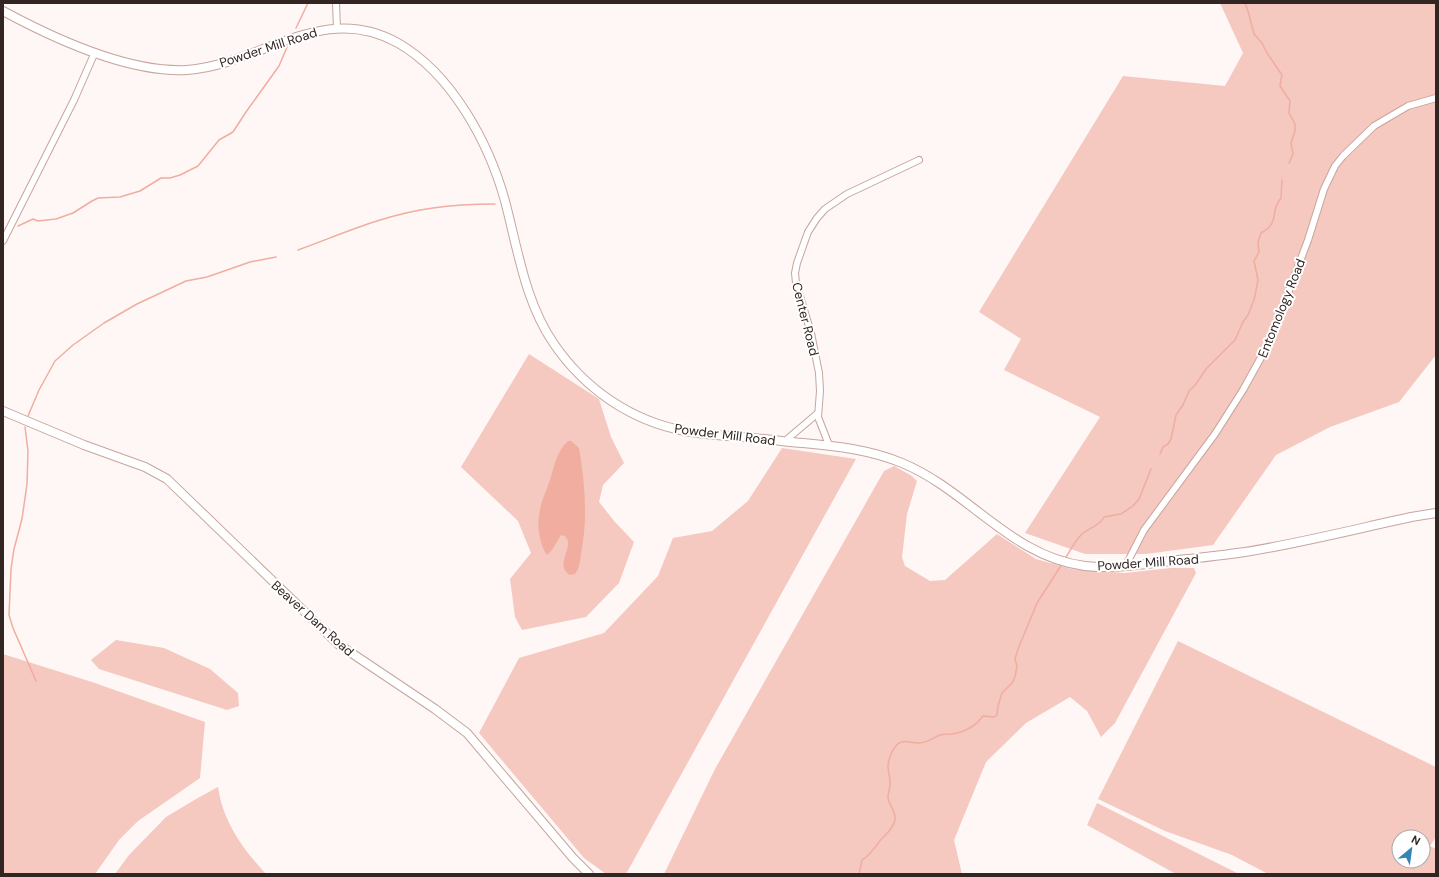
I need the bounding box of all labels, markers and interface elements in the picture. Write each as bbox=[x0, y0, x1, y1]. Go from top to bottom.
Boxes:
street label: Powder Mill Road bbox=[217, 24, 319, 71]
street label: Entomology Road bbox=[1254, 256, 1309, 360]
street label: Center Road bbox=[788, 281, 823, 358]
street label: Powder Mill Road bbox=[673, 420, 776, 449]
street label: Powder Mill Road bbox=[1097, 550, 1199, 575]
street label: Beaver Dam Road bbox=[268, 577, 358, 660]
north arrow bbox=[1391, 829, 1431, 869]
text: N bbox=[1409, 832, 1423, 848]

